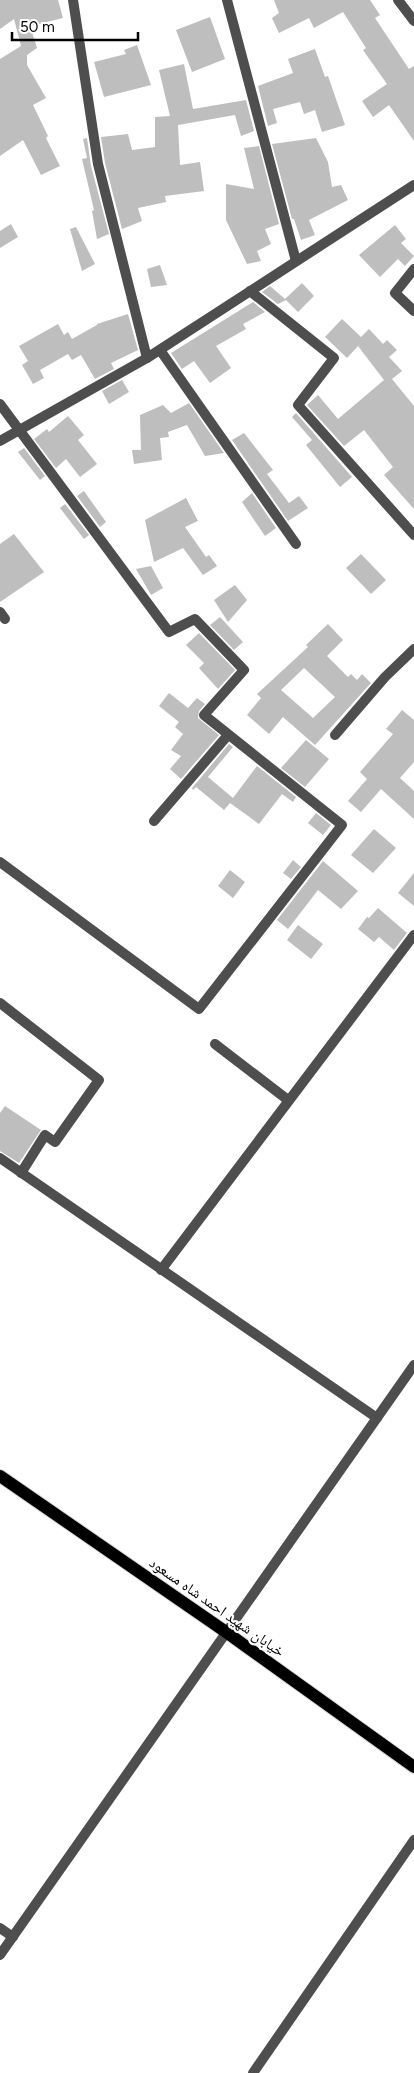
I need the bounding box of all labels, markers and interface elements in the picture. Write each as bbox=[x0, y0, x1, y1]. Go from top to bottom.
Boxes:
scale bar bbox=[12, 10, 139, 42]
text: 50 m bbox=[20, 18, 55, 36]
street label: خیابان شهید احمد شاه مسعود bbox=[145, 1554, 288, 1662]

